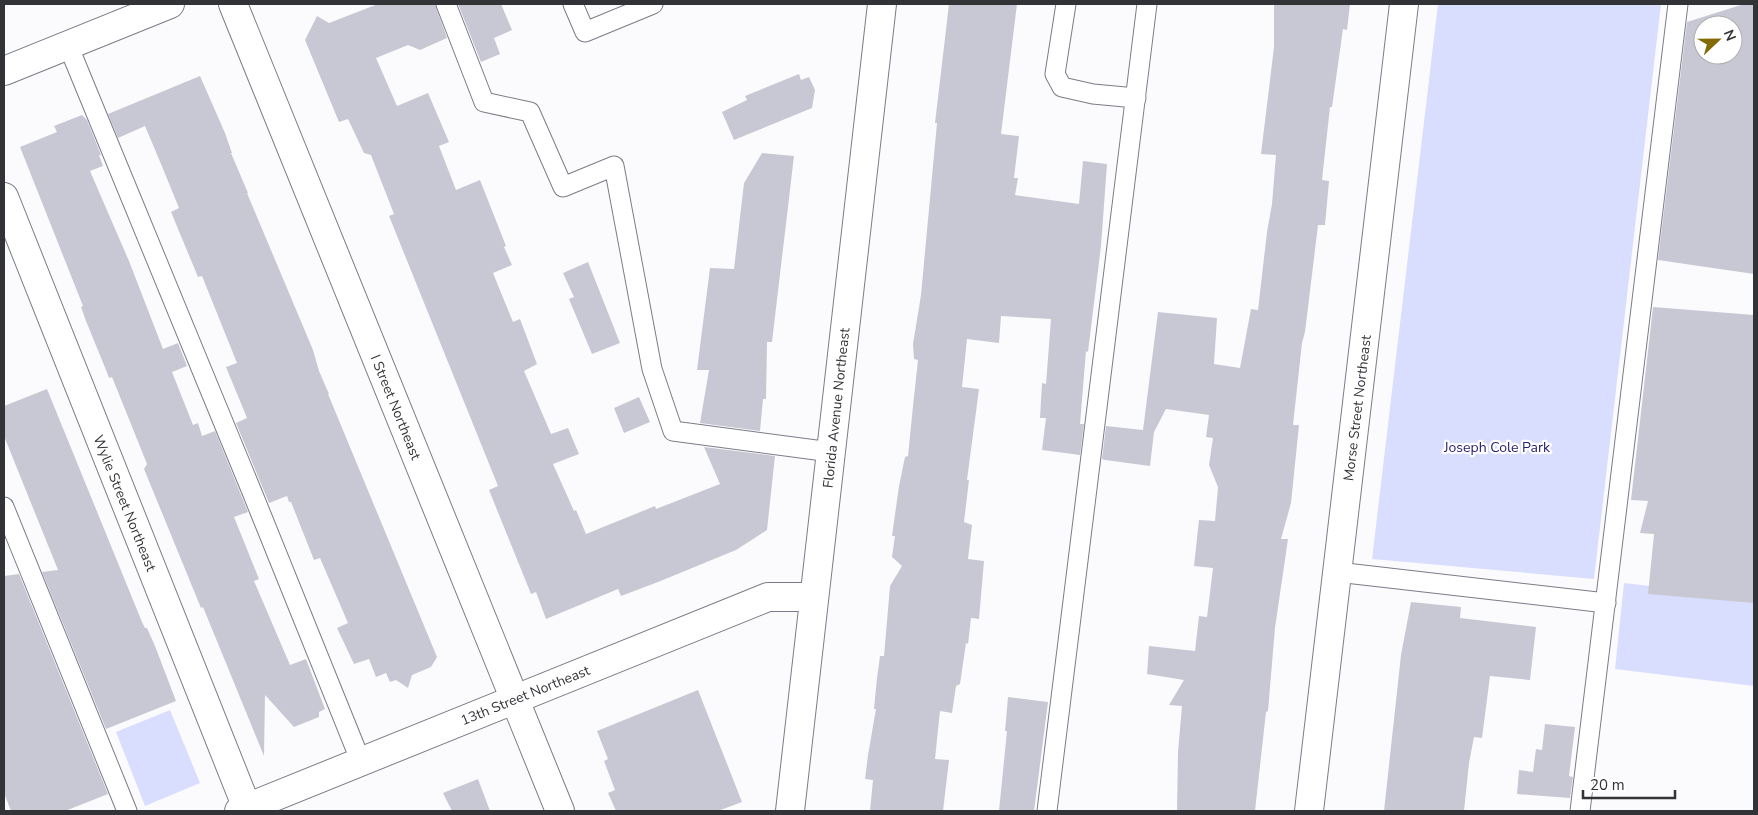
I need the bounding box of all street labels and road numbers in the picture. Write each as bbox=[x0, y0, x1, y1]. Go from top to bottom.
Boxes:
street label: Florida Avenue Northeast bbox=[819, 327, 854, 489]
street label: Morse Street Northeast bbox=[1339, 334, 1376, 482]
street label: I Street Northeast bbox=[366, 352, 425, 463]
street label: Wylie Street Northeast bbox=[89, 432, 161, 574]
street label: 13th Street Northeast bbox=[458, 661, 593, 730]

